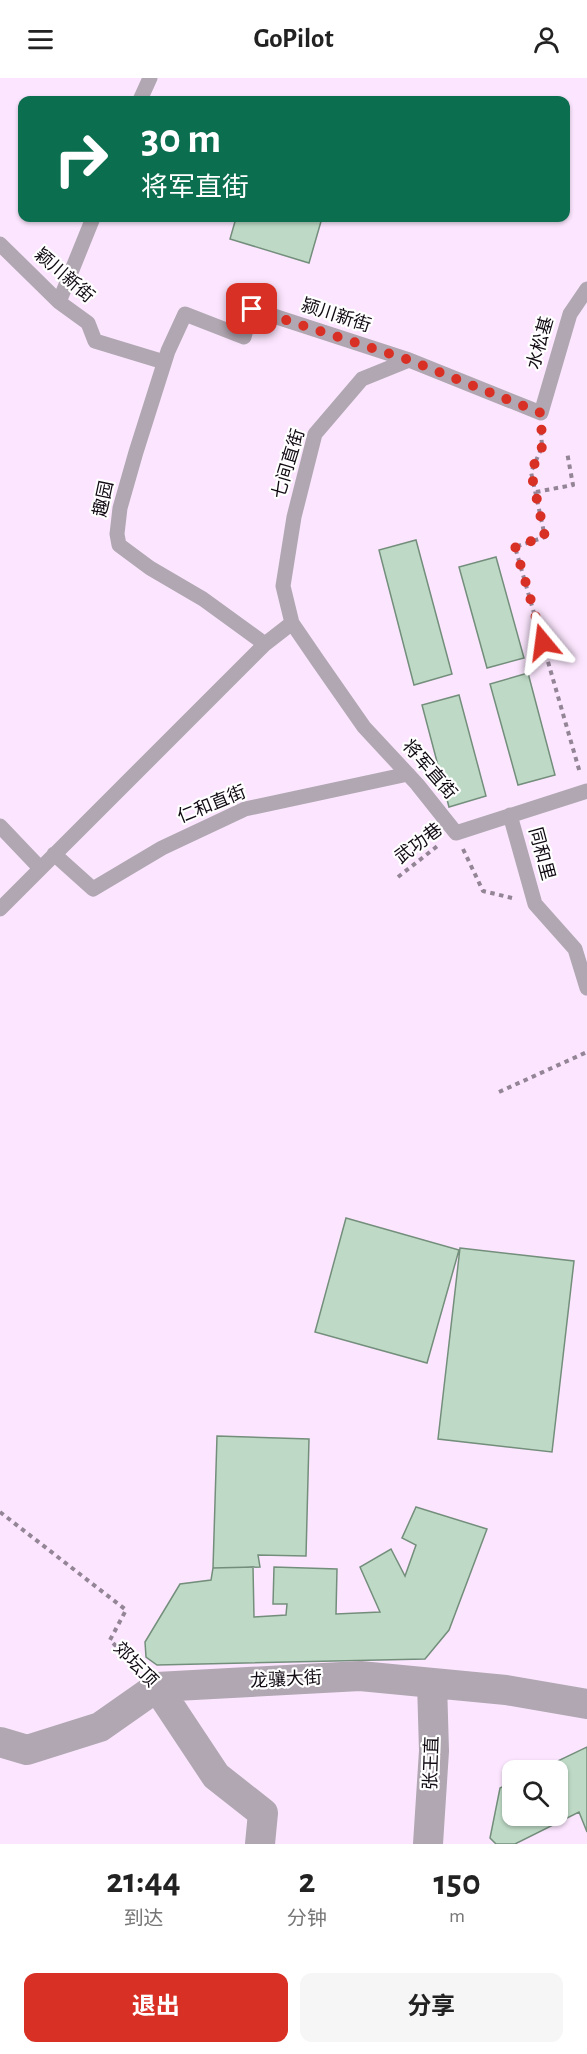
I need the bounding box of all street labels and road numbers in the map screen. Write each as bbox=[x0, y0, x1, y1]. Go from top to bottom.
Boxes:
street label: 颖川新街 bbox=[31, 244, 98, 306]
street label: 颍川新街 bbox=[299, 294, 374, 336]
street label: 水松基 bbox=[523, 314, 557, 371]
street label: 七间直街 bbox=[268, 426, 308, 501]
street label: 趣园 bbox=[89, 479, 117, 518]
street label: 将军直街 bbox=[399, 736, 461, 803]
street label: 仁和直街 bbox=[175, 781, 249, 827]
street label: 武功巷 bbox=[391, 819, 446, 867]
street label: 同和里 bbox=[525, 825, 559, 882]
street label: 郊坛顶 bbox=[110, 1638, 162, 1691]
street label: 龙骧大街 bbox=[249, 1667, 322, 1691]
street label: 张王直 bbox=[421, 1736, 442, 1790]

